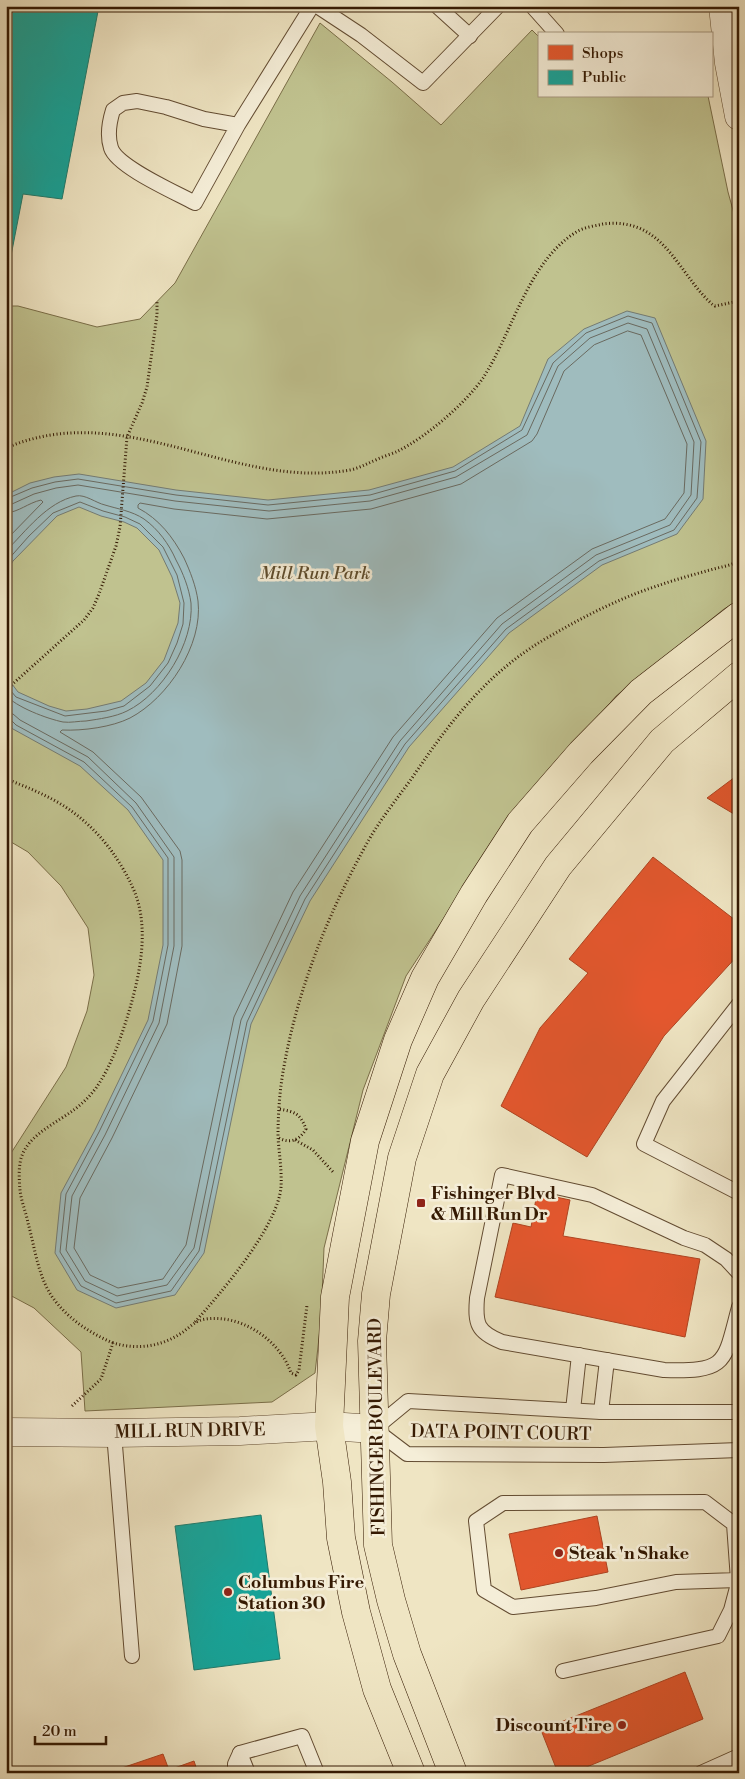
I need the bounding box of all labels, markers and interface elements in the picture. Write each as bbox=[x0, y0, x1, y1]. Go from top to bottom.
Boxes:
legend bbox=[538, 32, 712, 98]
text: Shops bbox=[582, 44, 623, 63]
text: Public bbox=[582, 68, 626, 87]
park label: Mill Run Park bbox=[260, 562, 370, 585]
place label: Fishinger Blvd & Mill Run Dr bbox=[431, 1182, 556, 1226]
marker: Fishinger Blvd & Mill Run Dr bbox=[415, 1197, 427, 1209]
street label: FISHINGER BOULEVARD bbox=[364, 1318, 390, 1536]
street label: MILL RUN DRIVE bbox=[114, 1418, 266, 1444]
street label: DATA POINT COURT bbox=[410, 1420, 592, 1446]
place label: Steak 'n Shake bbox=[569, 1542, 690, 1565]
marker: Steak 'n Shake bbox=[553, 1547, 565, 1559]
place label: Columbus Fire Station 30 bbox=[238, 1571, 365, 1615]
marker: Columbus Fire Station 30 bbox=[222, 1586, 234, 1598]
scale bar bbox=[35, 1714, 106, 1746]
place label: Discount Tire bbox=[495, 1714, 612, 1737]
marker: Discount Tire bbox=[616, 1719, 628, 1731]
text: 20 m bbox=[42, 1722, 77, 1741]

